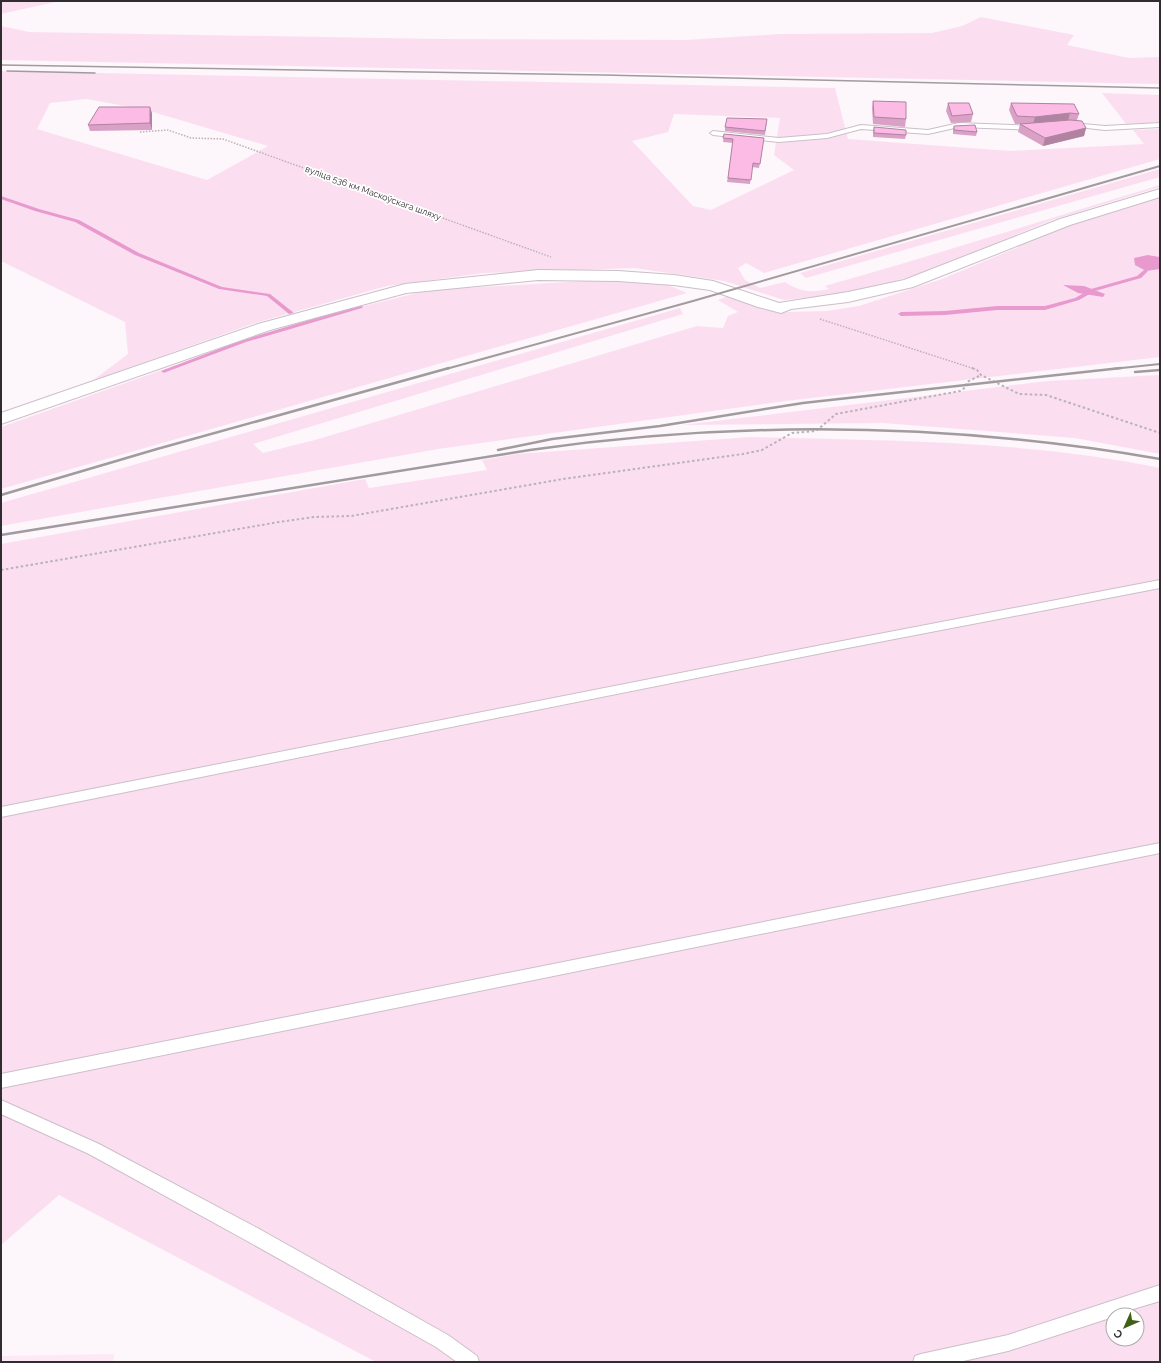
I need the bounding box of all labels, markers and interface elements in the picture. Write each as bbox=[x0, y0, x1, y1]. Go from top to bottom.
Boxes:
street label: вуліца 536 км Маскоўскага шляху bbox=[304, 164, 442, 222]
north arrow bbox=[1105, 1307, 1145, 1347]
text: С bbox=[1111, 1326, 1126, 1341]

